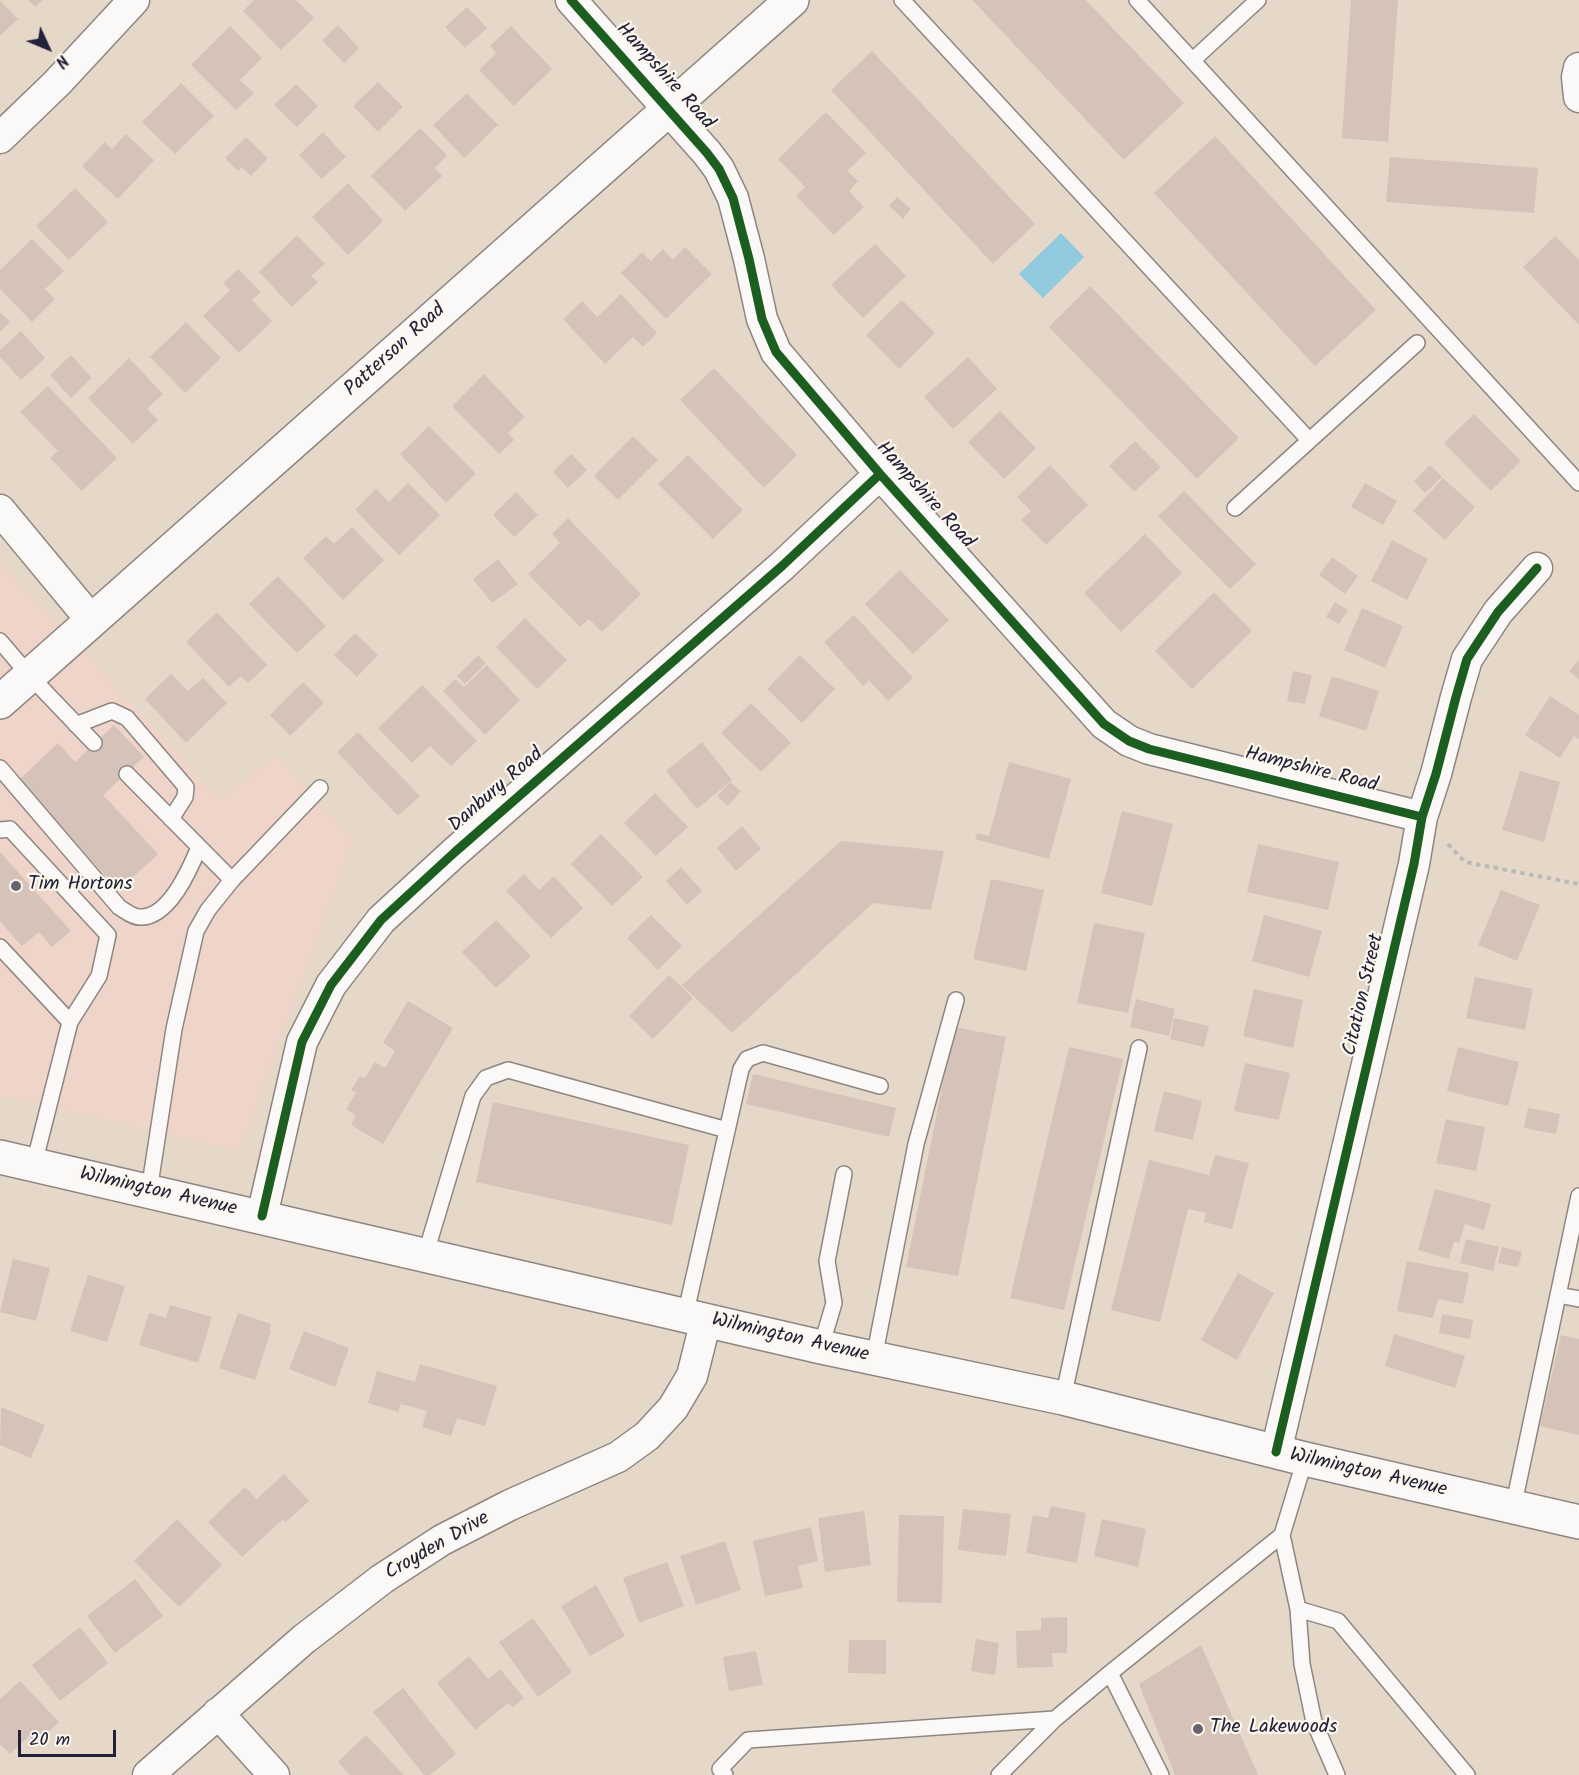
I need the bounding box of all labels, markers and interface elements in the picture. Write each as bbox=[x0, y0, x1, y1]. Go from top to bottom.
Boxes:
north arrow bbox=[18, 18, 78, 78]
street label: Hampshire Road bbox=[610, 18, 718, 136]
text: N bbox=[49, 49, 74, 73]
street label: Patterson Road bbox=[341, 299, 451, 403]
street label: Hampshire Road bbox=[870, 437, 978, 555]
street label: Hampshire Road bbox=[1242, 743, 1380, 799]
street label: Danbury Road bbox=[445, 744, 549, 838]
place label: Tim Hortons bbox=[28, 874, 132, 898]
marker: Tim Hortons bbox=[9, 879, 23, 893]
street label: Citation Street bbox=[1339, 931, 1391, 1059]
street label: Wilmington Avenue bbox=[77, 1163, 239, 1223]
street label: Wilmington Avenue bbox=[709, 1309, 871, 1369]
street label: Wilmington Avenue bbox=[1287, 1444, 1449, 1504]
street label: Croyden Drive bbox=[382, 1508, 494, 1586]
place label: The Lakewoods bbox=[1210, 1717, 1337, 1741]
scale bar bbox=[21, 1718, 118, 1756]
marker: The Lakewoods bbox=[1191, 1722, 1205, 1736]
text: 20 m bbox=[29, 1726, 70, 1755]

